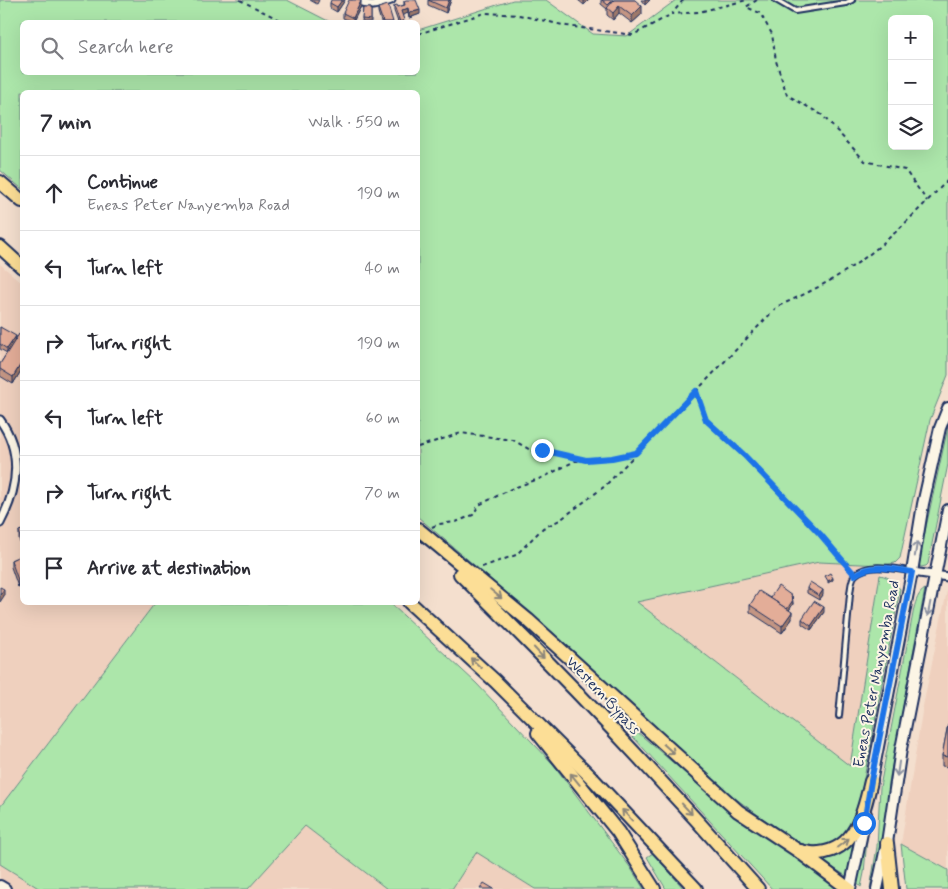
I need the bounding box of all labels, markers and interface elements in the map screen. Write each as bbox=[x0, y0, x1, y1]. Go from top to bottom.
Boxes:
map controls bbox=[888, 15, 933, 150]
button: + bbox=[888, 15, 933, 60]
search box bbox=[20, 20, 420, 75]
icon: search bbox=[38, 34, 66, 62]
text: Search here bbox=[78, 35, 174, 60]
button: − bbox=[888, 60, 933, 105]
button: layers bbox=[888, 105, 933, 150]
text: 7 min bbox=[40, 109, 92, 137]
text: Walk · 550 m bbox=[308, 112, 400, 133]
text: Continue bbox=[87, 170, 158, 195]
icon: ahead bbox=[40, 179, 68, 207]
text: 190 m bbox=[357, 183, 400, 204]
text: Eneas Peter Nanyemba Road bbox=[87, 195, 290, 216]
icon: left bbox=[40, 254, 68, 282]
text: Turn left bbox=[87, 256, 163, 281]
text: 40 m bbox=[364, 258, 400, 279]
icon: right bbox=[40, 329, 68, 357]
text: Turn right bbox=[87, 331, 171, 356]
text: 190 m bbox=[357, 333, 400, 354]
icon: left bbox=[40, 404, 68, 432]
text: Turn left bbox=[87, 406, 163, 431]
text: 60 m bbox=[366, 408, 400, 429]
route end bbox=[531, 439, 554, 462]
icon: right bbox=[40, 479, 68, 507]
text: Turn right bbox=[87, 481, 171, 506]
text: 70 m bbox=[364, 483, 400, 504]
one-way arrow bbox=[911, 542, 921, 558]
icon: arrive bbox=[40, 554, 68, 582]
text: Arrive at destination bbox=[87, 556, 251, 581]
street label: Eneas Peter Nanyemba Road bbox=[849, 579, 905, 769]
one-way arrow bbox=[489, 588, 502, 599]
one-way arrow bbox=[924, 601, 934, 617]
one-way arrow bbox=[533, 646, 545, 659]
street label: Western Bypass bbox=[561, 652, 645, 740]
one-way arrow bbox=[469, 657, 482, 669]
one-way arrow bbox=[662, 743, 675, 755]
one-way arrow bbox=[893, 760, 903, 776]
one-way arrow bbox=[569, 772, 580, 785]
one-way arrow bbox=[681, 803, 693, 815]
one-way arrow bbox=[621, 808, 633, 821]
route start bbox=[853, 812, 876, 835]
one-way arrow bbox=[836, 838, 850, 848]

